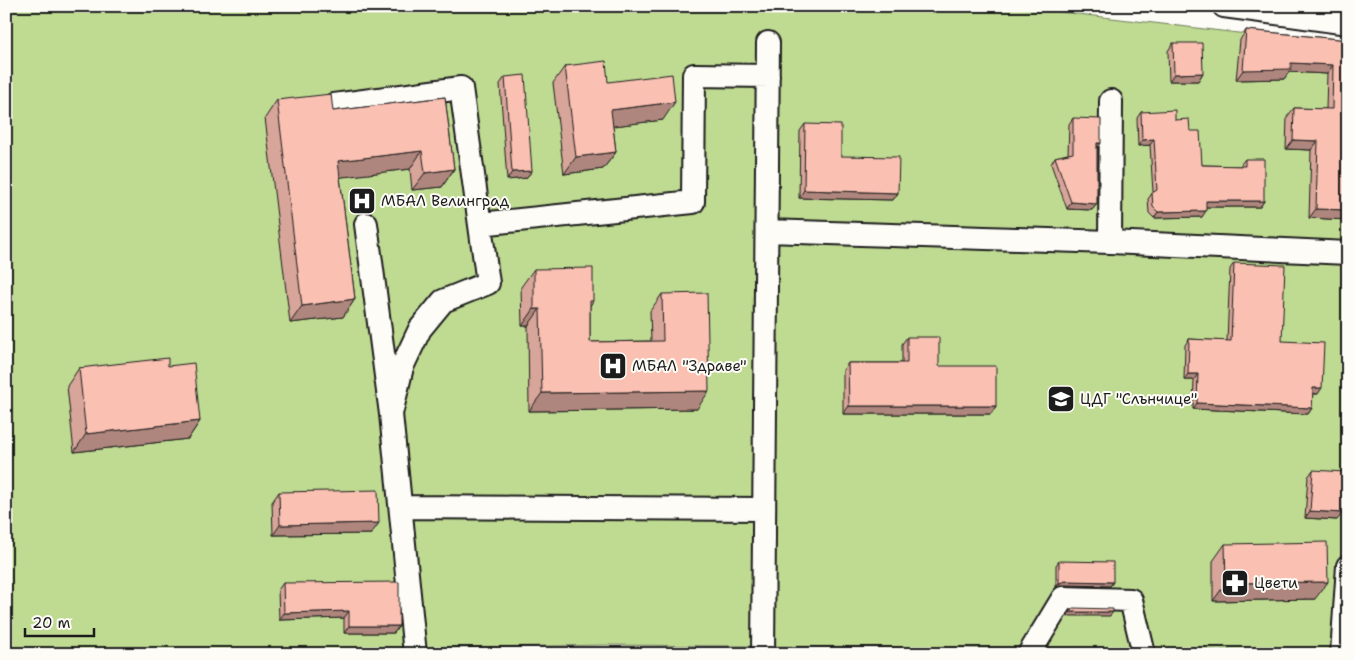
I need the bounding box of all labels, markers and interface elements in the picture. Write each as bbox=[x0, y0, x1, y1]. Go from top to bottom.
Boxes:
hospital icon: МБАЛ Велинград bbox=[347, 186, 377, 216]
place label: МБАЛ Велинград bbox=[381, 191, 510, 211]
hospital icon: МБАЛ "Здраве" bbox=[598, 351, 628, 381]
place label: МБАЛ "Здраве" bbox=[632, 356, 747, 376]
school or university icon: ЦДГ "Слънчице" bbox=[1046, 384, 1076, 414]
place label: ЦДГ "Слънчице" bbox=[1080, 389, 1197, 409]
pharmacy icon: Цвети bbox=[1220, 568, 1250, 598]
place label: Цвети bbox=[1254, 573, 1298, 593]
scale bar bbox=[25, 605, 94, 637]
text: 20 m bbox=[32, 613, 71, 633]

